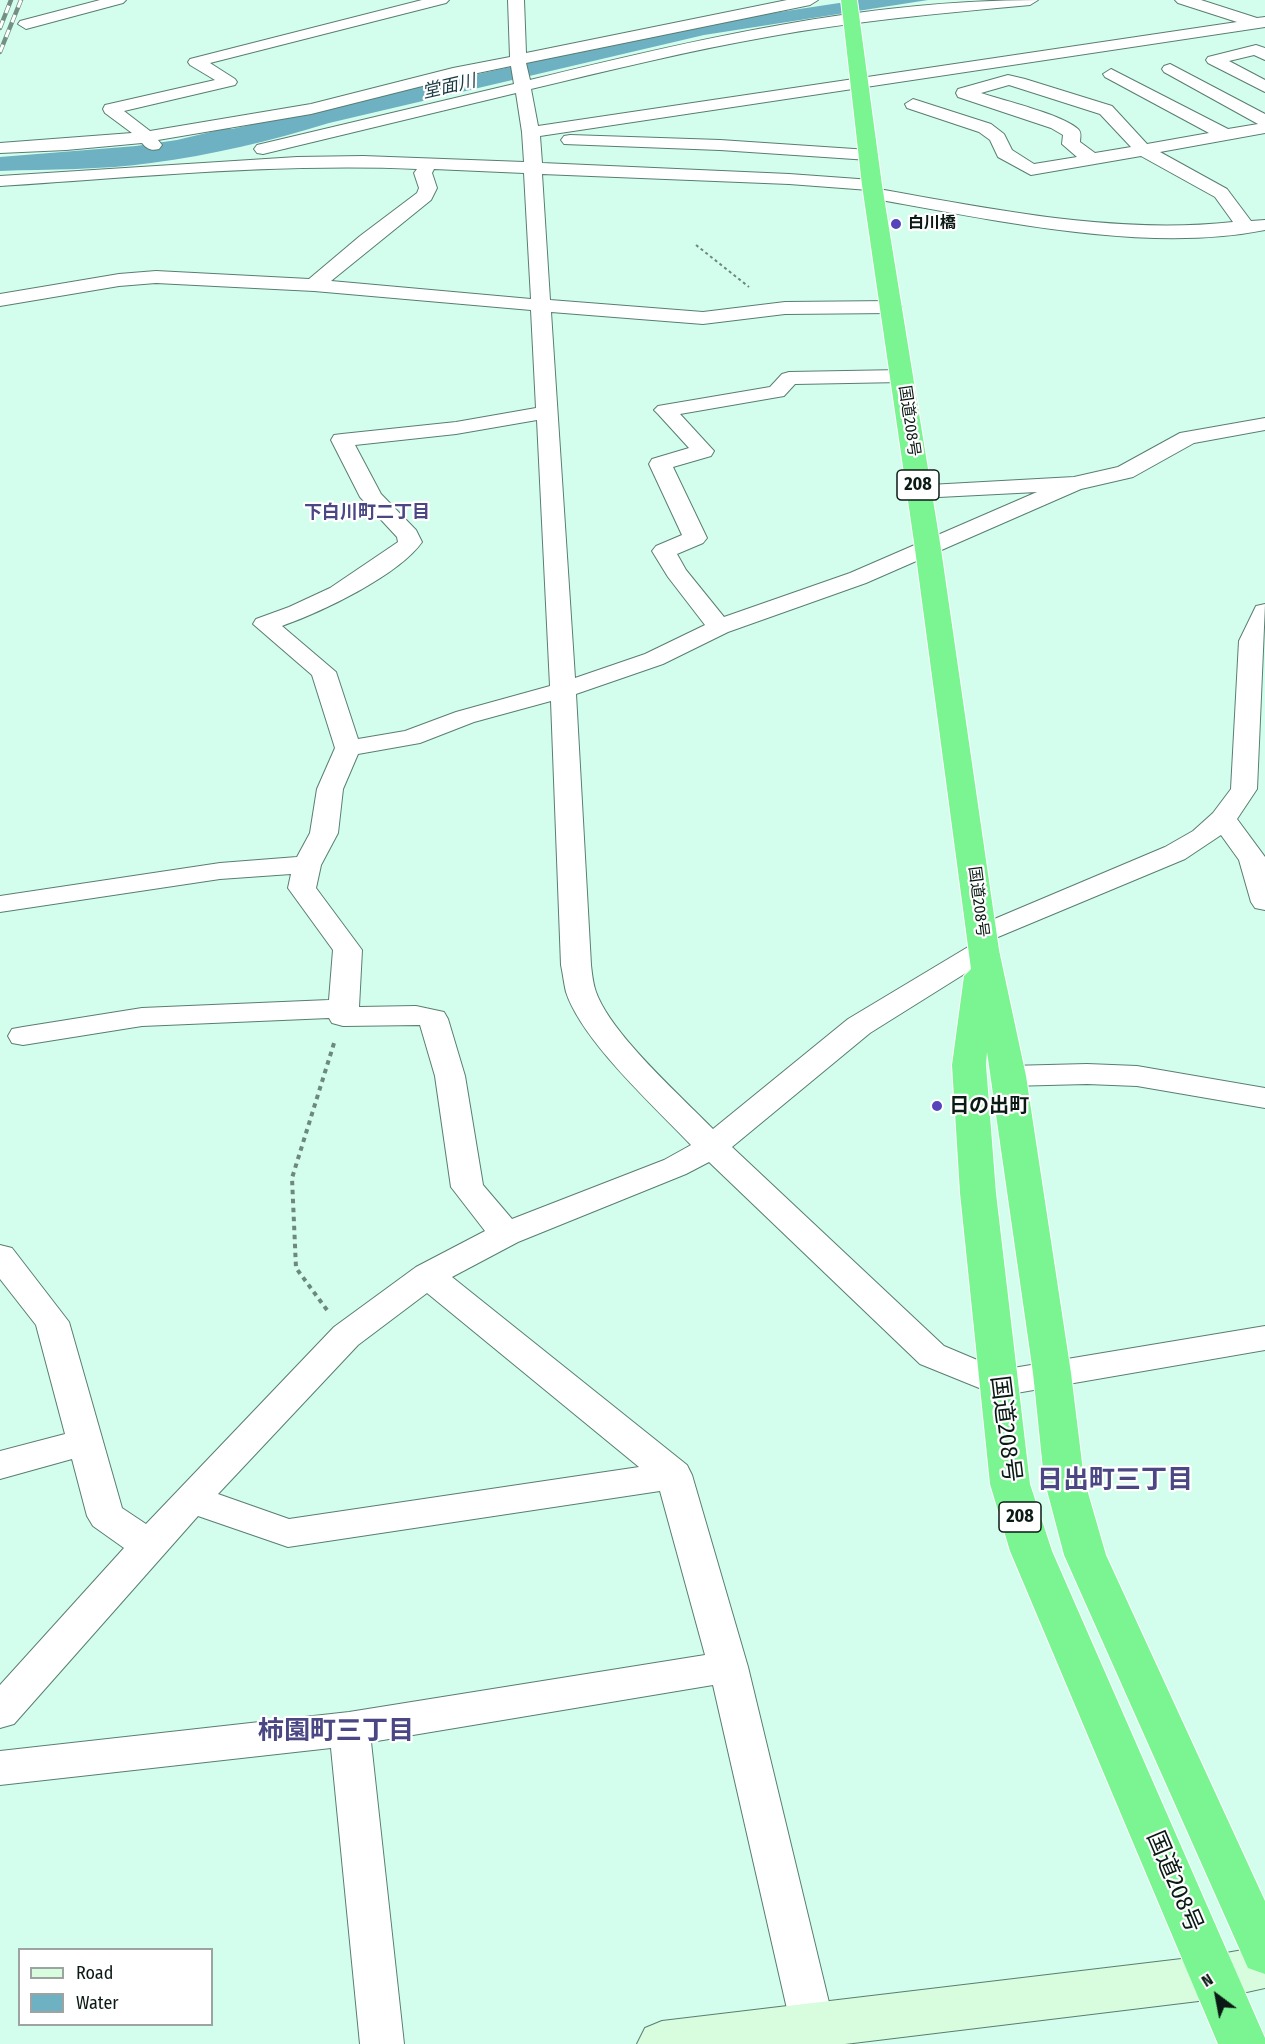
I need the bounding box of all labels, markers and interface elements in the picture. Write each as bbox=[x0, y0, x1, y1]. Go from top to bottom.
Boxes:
water label: 堂面川 bbox=[420, 70, 478, 104]
place label: 白川橋 bbox=[908, 214, 956, 234]
marker: 白川橋 bbox=[889, 217, 903, 231]
street label: 国道208号 bbox=[895, 384, 923, 458]
road number: 208 bbox=[897, 470, 939, 500]
district label: 下白川町二丁目 bbox=[304, 502, 430, 524]
street label: 国道208号 bbox=[964, 865, 992, 939]
place label: 日の出町 bbox=[949, 1094, 1029, 1118]
marker: 日の出町 bbox=[930, 1099, 944, 1113]
street label: 国道208号 bbox=[984, 1374, 1026, 1484]
district label: 日出町三丁目 bbox=[1037, 1465, 1193, 1497]
road number: 208 bbox=[999, 1502, 1041, 1532]
district label: 柿園町三丁目 bbox=[258, 1716, 414, 1748]
street label: 国道208号 bbox=[1140, 1827, 1208, 1937]
legend bbox=[18, 1948, 213, 2026]
text: Road bbox=[76, 1962, 113, 1984]
north arrow bbox=[1187, 1966, 1247, 2026]
text: N bbox=[1198, 1970, 1216, 1991]
text: Water bbox=[76, 1992, 119, 2014]

